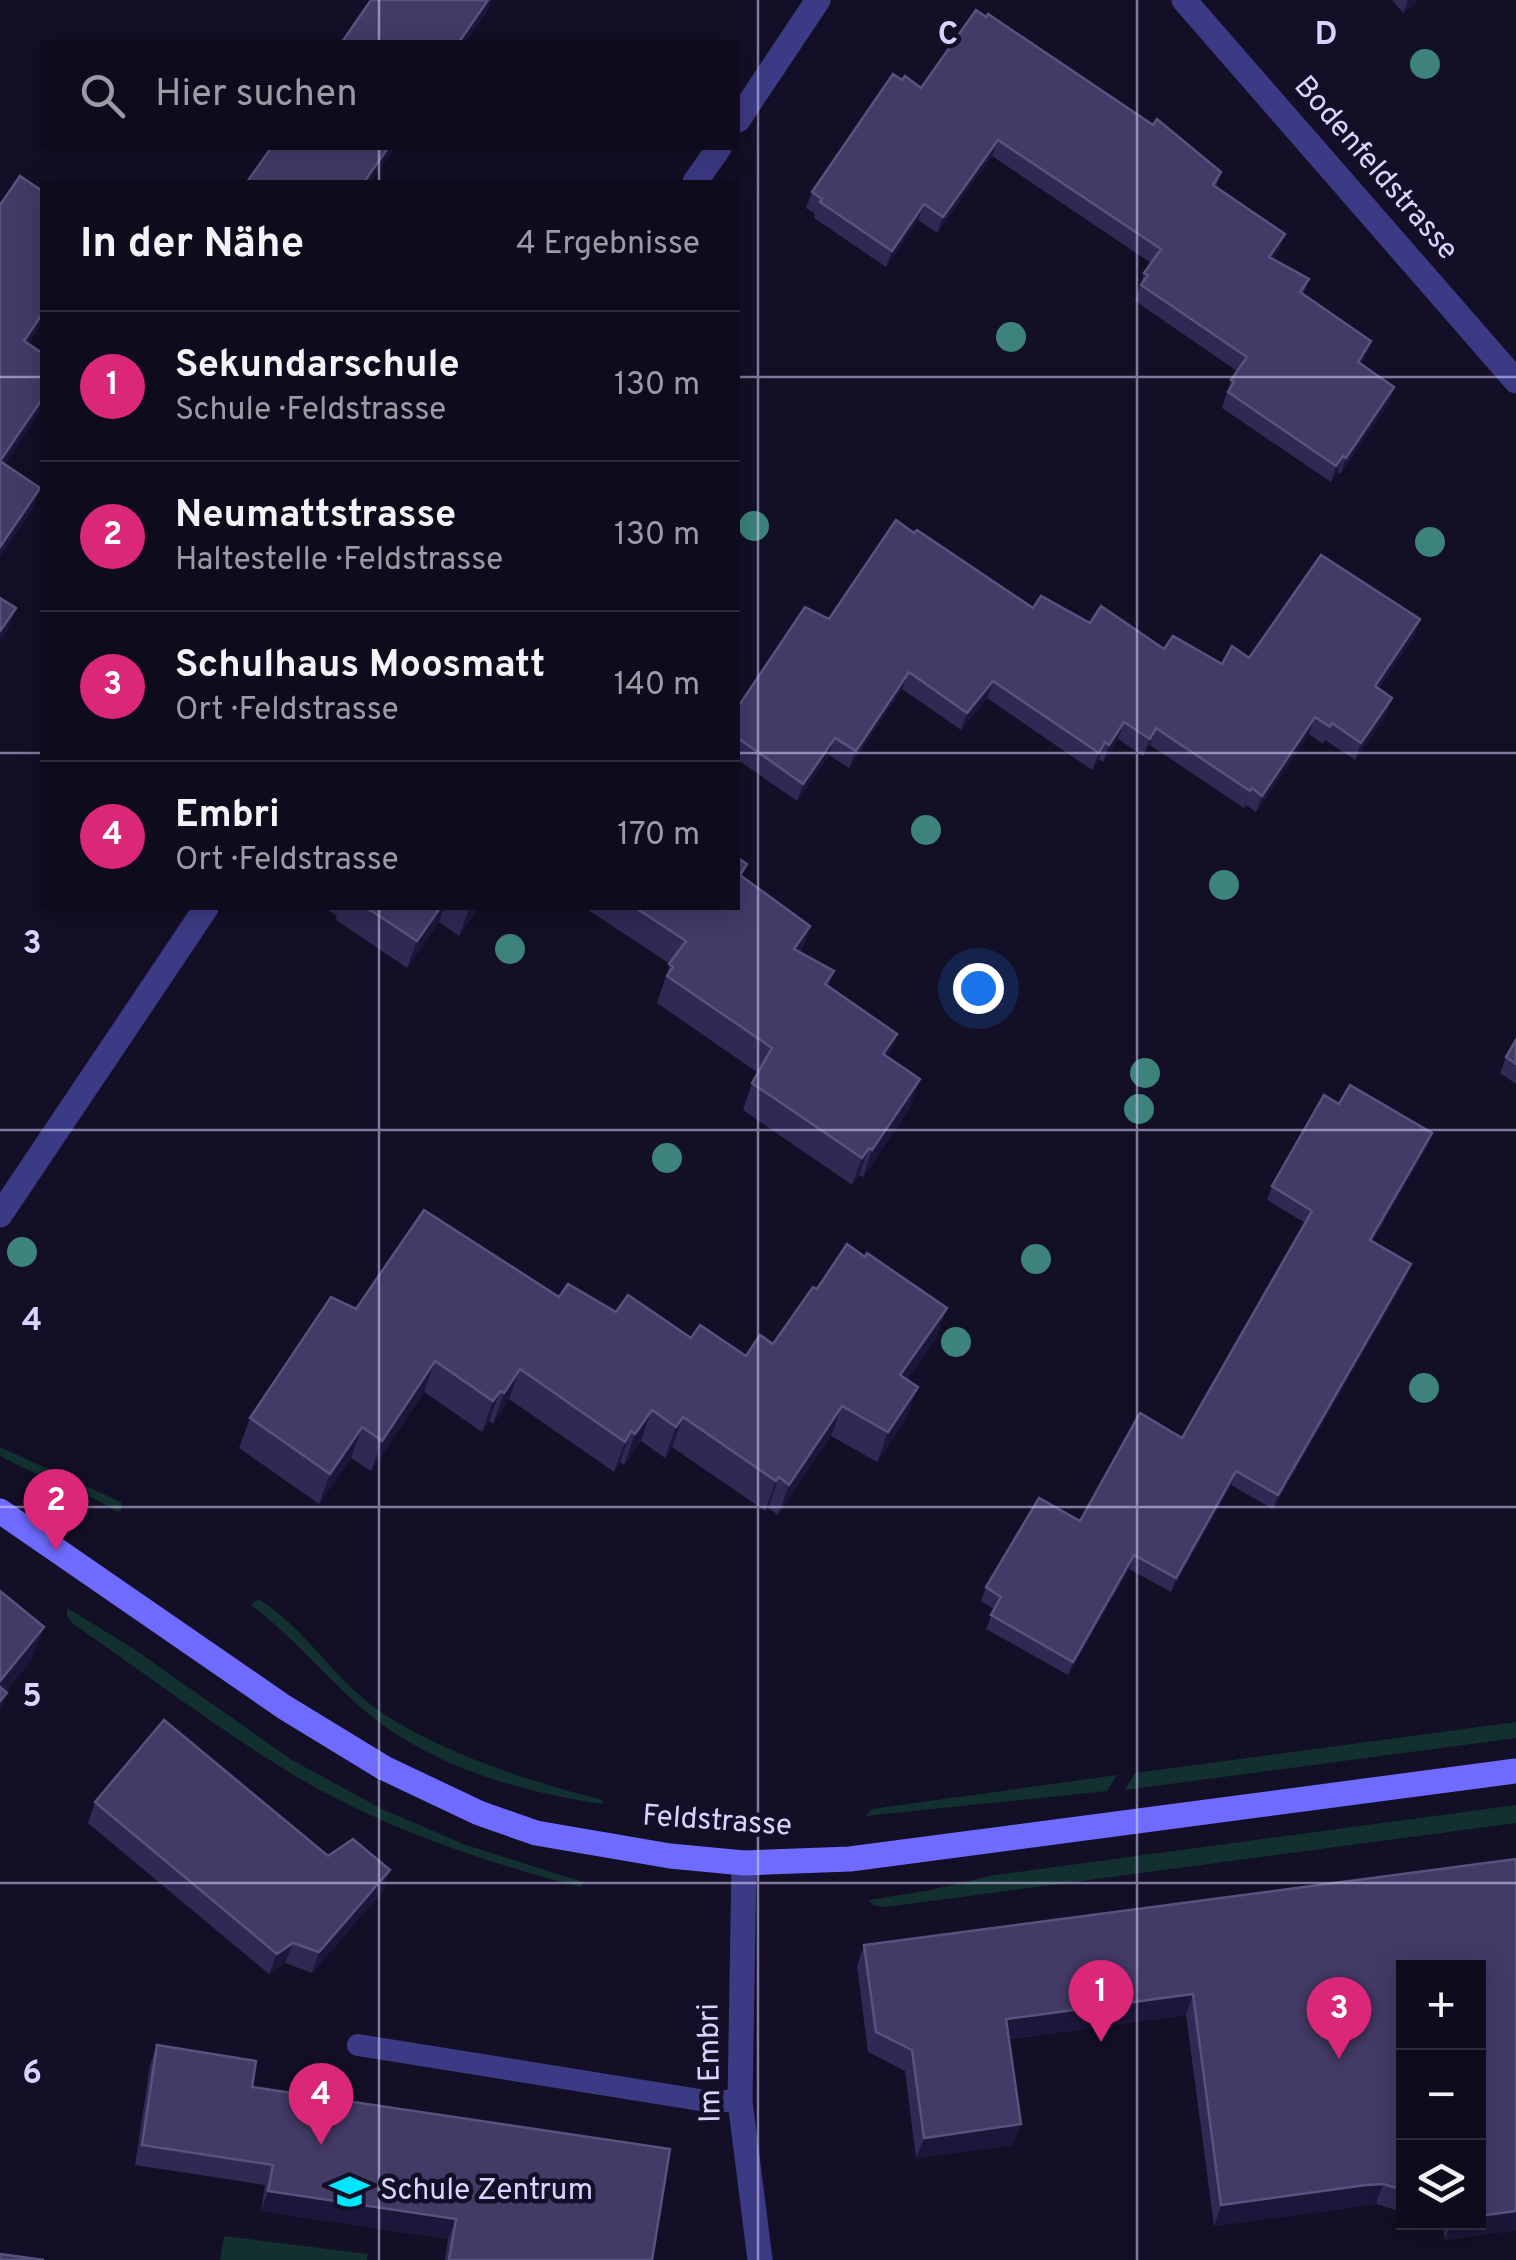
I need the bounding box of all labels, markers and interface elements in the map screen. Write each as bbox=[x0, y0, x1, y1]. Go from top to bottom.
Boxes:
text: C bbox=[938, 16, 958, 56]
text: D bbox=[1315, 16, 1337, 56]
search box bbox=[40, 40, 740, 150]
icon: search bbox=[75, 68, 130, 123]
street label: Bodenfeldstrasse bbox=[1285, 69, 1465, 269]
text: Hier suchen bbox=[155, 71, 358, 120]
text: In der Nähe bbox=[80, 219, 304, 272]
text: 4 Ergebnisse bbox=[516, 225, 700, 265]
text: Sekundarschule bbox=[175, 342, 460, 391]
text: 1 bbox=[106, 366, 119, 406]
text: 130 m bbox=[614, 366, 700, 406]
text: Schule · Feldstrasse bbox=[175, 391, 446, 431]
text: Neumattstrasse bbox=[175, 492, 456, 541]
text: 2 bbox=[103, 516, 122, 556]
text: 130 m bbox=[614, 516, 700, 556]
text: Haltestelle · Feldstrasse bbox=[175, 541, 503, 581]
text: Schulhaus Moosmatt bbox=[175, 642, 545, 691]
text: 3 bbox=[103, 666, 122, 706]
text: 140 m bbox=[614, 666, 700, 706]
text: Ort · Feldstrasse bbox=[175, 691, 399, 731]
text: Embri bbox=[175, 792, 280, 841]
text: 4 bbox=[102, 816, 123, 856]
text: 170 m bbox=[617, 816, 700, 856]
text: Ort · Feldstrasse bbox=[175, 841, 399, 881]
text: 3 bbox=[22, 925, 42, 965]
your location bbox=[953, 963, 1004, 1014]
text: 4 bbox=[22, 1302, 42, 1342]
pin: 2 bbox=[23, 1468, 88, 1551]
text: 5 bbox=[22, 1678, 42, 1718]
street label: Feldstrasse bbox=[641, 1798, 793, 1846]
pin: 1 bbox=[1068, 1960, 1134, 2042]
map controls bbox=[1396, 1960, 1486, 2230]
button: + bbox=[1396, 1960, 1486, 2050]
pin: 3 bbox=[1306, 1976, 1372, 2059]
street label: Im Embri bbox=[691, 2003, 731, 2123]
button: − bbox=[1396, 2050, 1486, 2140]
text: 6 bbox=[22, 2055, 42, 2095]
pin: 4 bbox=[288, 2062, 354, 2145]
button: layers bbox=[1396, 2140, 1486, 2230]
school or university icon: Schule Zentrum bbox=[329, 2170, 371, 2212]
place label: Schule Zentrum bbox=[380, 2173, 593, 2210]

